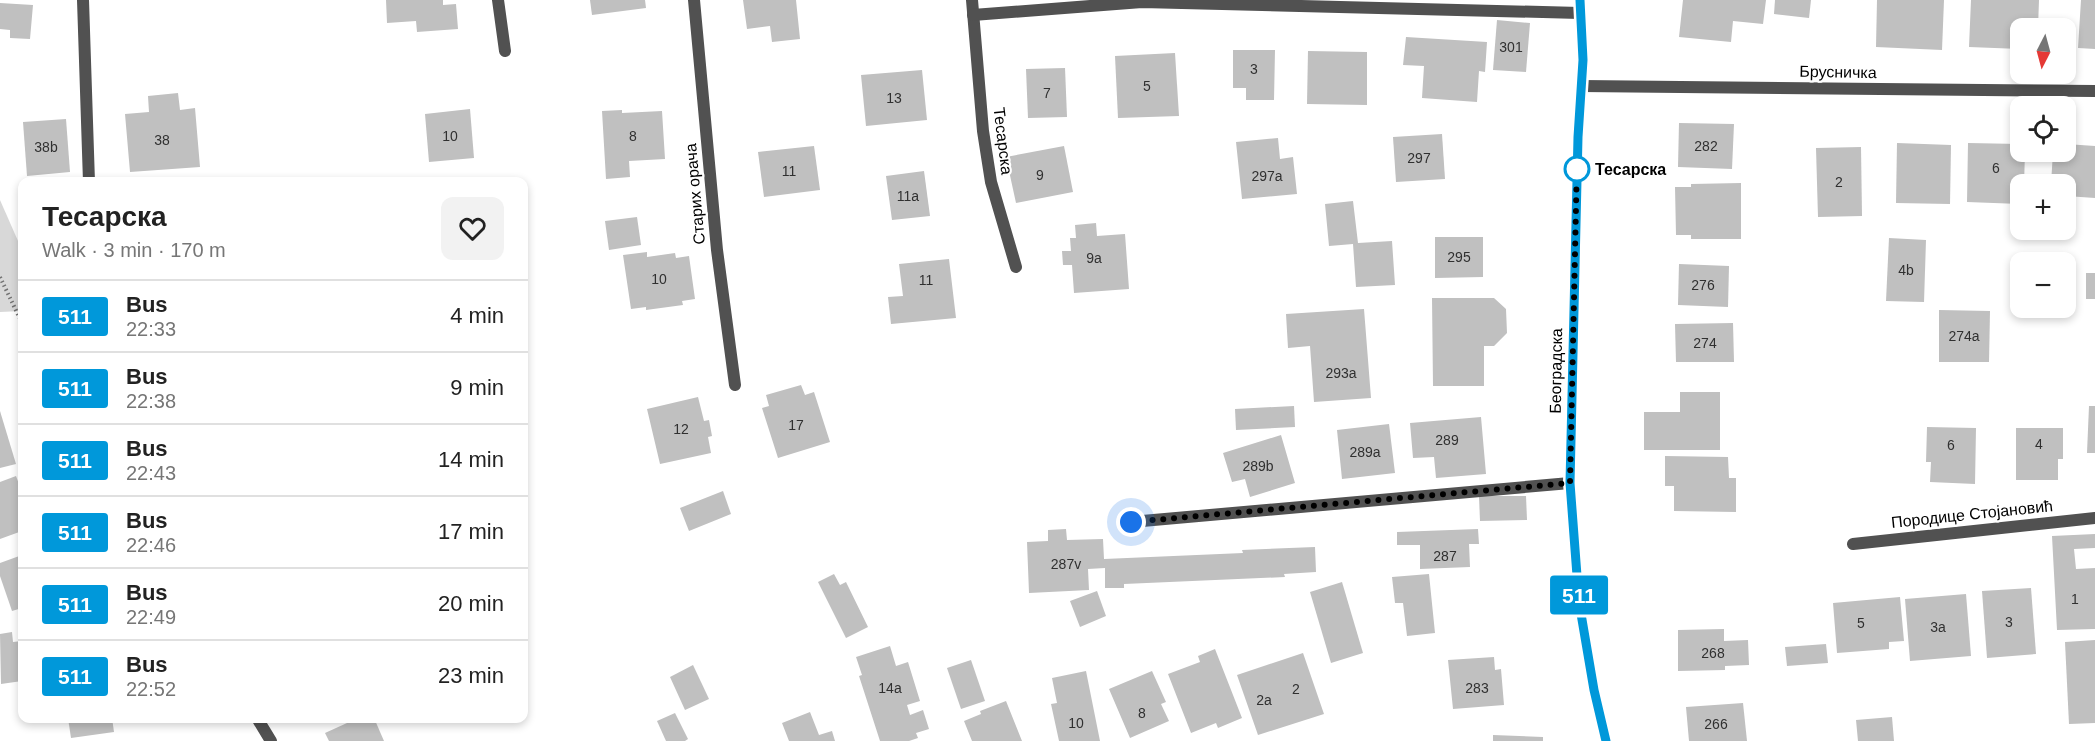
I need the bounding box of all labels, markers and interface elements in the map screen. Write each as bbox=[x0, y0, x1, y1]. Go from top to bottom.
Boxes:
north arrow bbox=[2010, 18, 2076, 84]
map controls bbox=[2010, 18, 2076, 318]
house number: 301 bbox=[1499, 39, 1523, 55]
house number: 3 bbox=[1250, 61, 1258, 77]
street label: Брусничка bbox=[1799, 63, 1877, 81]
house number: 5 bbox=[1143, 78, 1151, 94]
house number: 7 bbox=[1043, 85, 1051, 101]
house number: 13 bbox=[886, 90, 902, 106]
button: locate bbox=[2010, 96, 2076, 162]
street label: Тесарска bbox=[990, 106, 1016, 176]
house number: 10 bbox=[442, 128, 458, 144]
house number: 8 bbox=[629, 128, 637, 144]
house number: 38 bbox=[154, 132, 170, 148]
house number: 282 bbox=[1694, 138, 1718, 154]
house number: 38b bbox=[34, 139, 58, 155]
street label: Старих орача bbox=[682, 143, 708, 245]
house number: 297 bbox=[1407, 150, 1431, 166]
marker: Тесарска bbox=[1564, 156, 1590, 182]
house number: 6 bbox=[1992, 160, 2000, 176]
place label: Тесарска bbox=[1595, 161, 1666, 178]
house number: 11 bbox=[782, 163, 796, 179]
house number: 9 bbox=[1036, 167, 1044, 183]
house number: 297a bbox=[1251, 168, 1283, 184]
house number: 2 bbox=[1835, 174, 1843, 190]
button: + bbox=[2010, 174, 2076, 240]
house number: 11a bbox=[897, 188, 919, 204]
button: heart bbox=[441, 197, 504, 260]
text: Тесарска bbox=[42, 201, 167, 232]
text: Walk · 3 min · 170 m bbox=[42, 239, 226, 261]
house number: 295 bbox=[1447, 249, 1471, 265]
house number: 9a bbox=[1086, 250, 1102, 266]
button: − bbox=[2010, 252, 2076, 318]
house number: 4b bbox=[1898, 262, 1914, 278]
house number: 10 bbox=[651, 271, 667, 287]
house number: 11 bbox=[919, 272, 933, 288]
house number: 276 bbox=[1691, 277, 1715, 293]
text: Bus bbox=[126, 292, 168, 317]
text: 4 min bbox=[450, 303, 504, 328]
text: 511 bbox=[58, 305, 92, 328]
text: 22:33 bbox=[126, 318, 176, 340]
street label: Београдска bbox=[1547, 328, 1565, 414]
house number: 274a bbox=[1948, 328, 1980, 344]
house number: 274 bbox=[1693, 335, 1717, 351]
text: Bus bbox=[126, 364, 168, 389]
house number: 293a bbox=[1325, 365, 1357, 381]
text: 9 min bbox=[450, 375, 504, 400]
text: 511 bbox=[58, 377, 92, 400]
text: 22:38 bbox=[126, 390, 176, 412]
house number: 17 bbox=[788, 417, 804, 433]
house number: 12 bbox=[673, 421, 689, 437]
house number: 289 bbox=[1435, 432, 1459, 448]
text: Bus bbox=[126, 436, 168, 461]
house number: 4 bbox=[2035, 436, 2043, 452]
house number: 6 bbox=[1947, 437, 1955, 453]
house number: 289a bbox=[1349, 444, 1381, 460]
text: 14 min bbox=[438, 447, 504, 472]
text: 511 bbox=[58, 449, 92, 472]
house number: 289b bbox=[1242, 458, 1274, 474]
text: 22:43 bbox=[126, 462, 176, 484]
street label: Породице Стојановић bbox=[1890, 497, 2054, 531]
your location bbox=[1116, 507, 1146, 537]
text: Bus bbox=[126, 508, 168, 533]
text: 17 min bbox=[438, 519, 504, 544]
text: 511 bbox=[58, 521, 92, 544]
text: 22:46 bbox=[126, 534, 176, 556]
house number: 287 bbox=[1433, 548, 1457, 564]
house number: 287v bbox=[1051, 556, 1081, 572]
line badge: 511 bbox=[1544, 576, 1614, 614]
text: Bus bbox=[126, 580, 168, 605]
text: 511 bbox=[1562, 584, 1596, 607]
text: 20 min bbox=[438, 591, 504, 616]
house number: 1 bbox=[2071, 591, 2079, 607]
text: 511 bbox=[58, 593, 92, 616]
text: 22:49 bbox=[126, 606, 176, 628]
house number: 3 bbox=[2005, 614, 2013, 630]
house number: 5 bbox=[1857, 615, 1865, 631]
house number: 3a bbox=[1930, 619, 1946, 635]
house number: 268 bbox=[1701, 645, 1725, 661]
text: Bus bbox=[126, 652, 168, 677]
text: 23 min bbox=[438, 663, 504, 688]
text: 511 bbox=[58, 665, 92, 688]
text: 22:52 bbox=[126, 678, 176, 700]
house number: 14a bbox=[878, 680, 902, 696]
house number: 283 bbox=[1465, 680, 1489, 696]
house number: 2 bbox=[1292, 681, 1300, 697]
house number: 2a bbox=[1256, 692, 1272, 708]
house number: 8 bbox=[1138, 705, 1146, 721]
house number: 10 bbox=[1068, 715, 1084, 731]
house number: 266 bbox=[1704, 716, 1728, 732]

